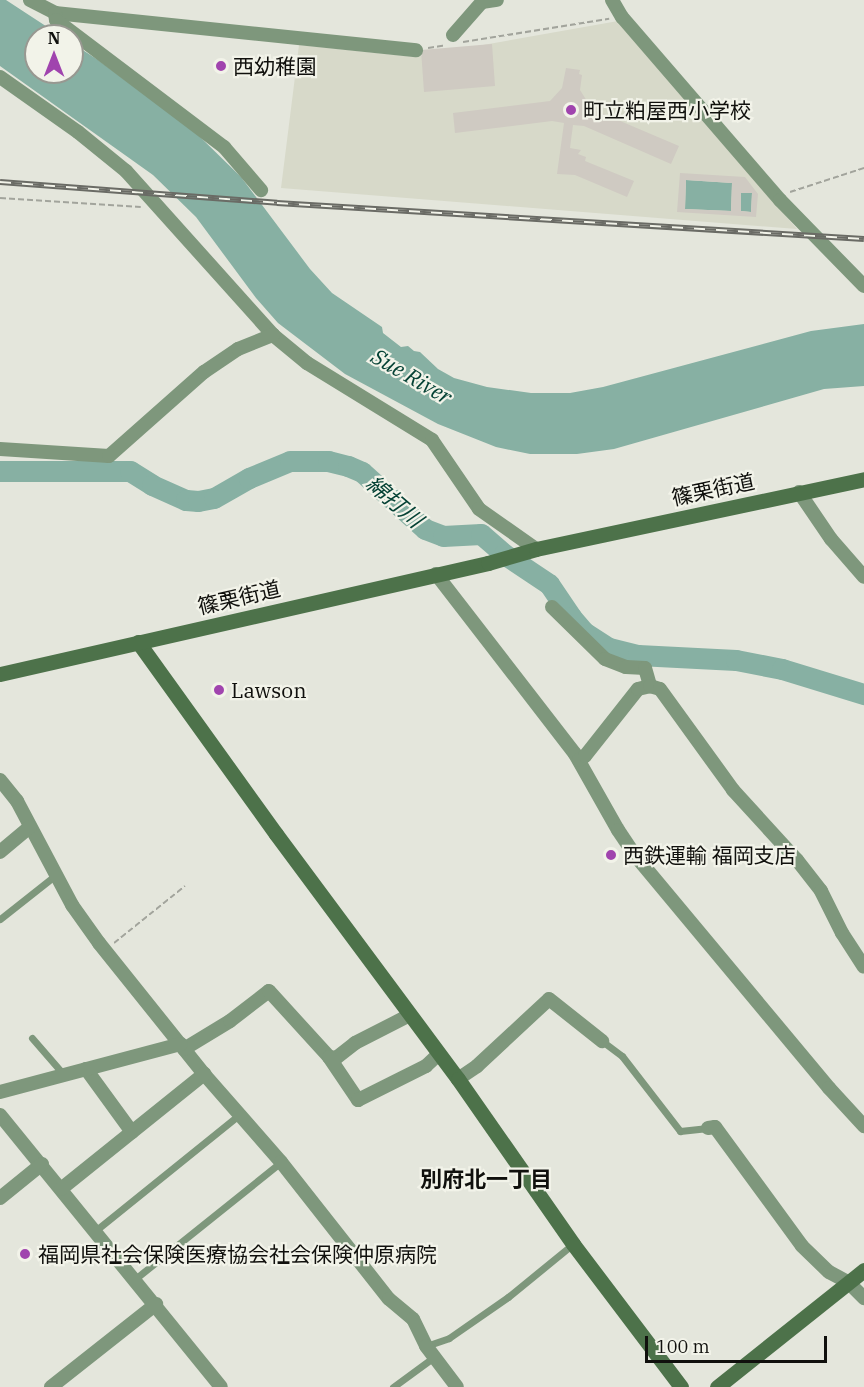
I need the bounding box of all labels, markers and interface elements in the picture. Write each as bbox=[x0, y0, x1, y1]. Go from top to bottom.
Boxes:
north arrow bbox=[24, 24, 84, 84]
text: N bbox=[48, 28, 60, 48]
place label: 西幼稚園 bbox=[233, 53, 317, 79]
marker: 西幼稚園 bbox=[214, 59, 228, 73]
place label: 町立粕屋西小学校 bbox=[583, 97, 751, 123]
marker: 町立粕屋西小学校 bbox=[564, 103, 578, 117]
water label: Sue River bbox=[367, 342, 457, 410]
street label: 篠栗街道 bbox=[669, 468, 757, 510]
water label: 綿打川 bbox=[361, 469, 429, 533]
street label: 篠栗街道 bbox=[195, 575, 283, 619]
place label: Lawson bbox=[231, 677, 307, 703]
marker: Lawson bbox=[212, 683, 226, 697]
place label: 西鉄運輸 福岡支店 bbox=[623, 842, 796, 868]
marker: 西鉄運輸 福岡支店 bbox=[604, 848, 618, 862]
district label: 別府北一丁目 bbox=[420, 1166, 552, 1192]
place label: 福岡県社会保険医療協会社会保険仲原病院 bbox=[38, 1241, 437, 1267]
marker: 福岡県社会保険医療協会社会保険仲原病院 bbox=[16, 1245, 34, 1263]
scale bar bbox=[648, 1324, 830, 1362]
text: 100 m bbox=[656, 1335, 710, 1358]

